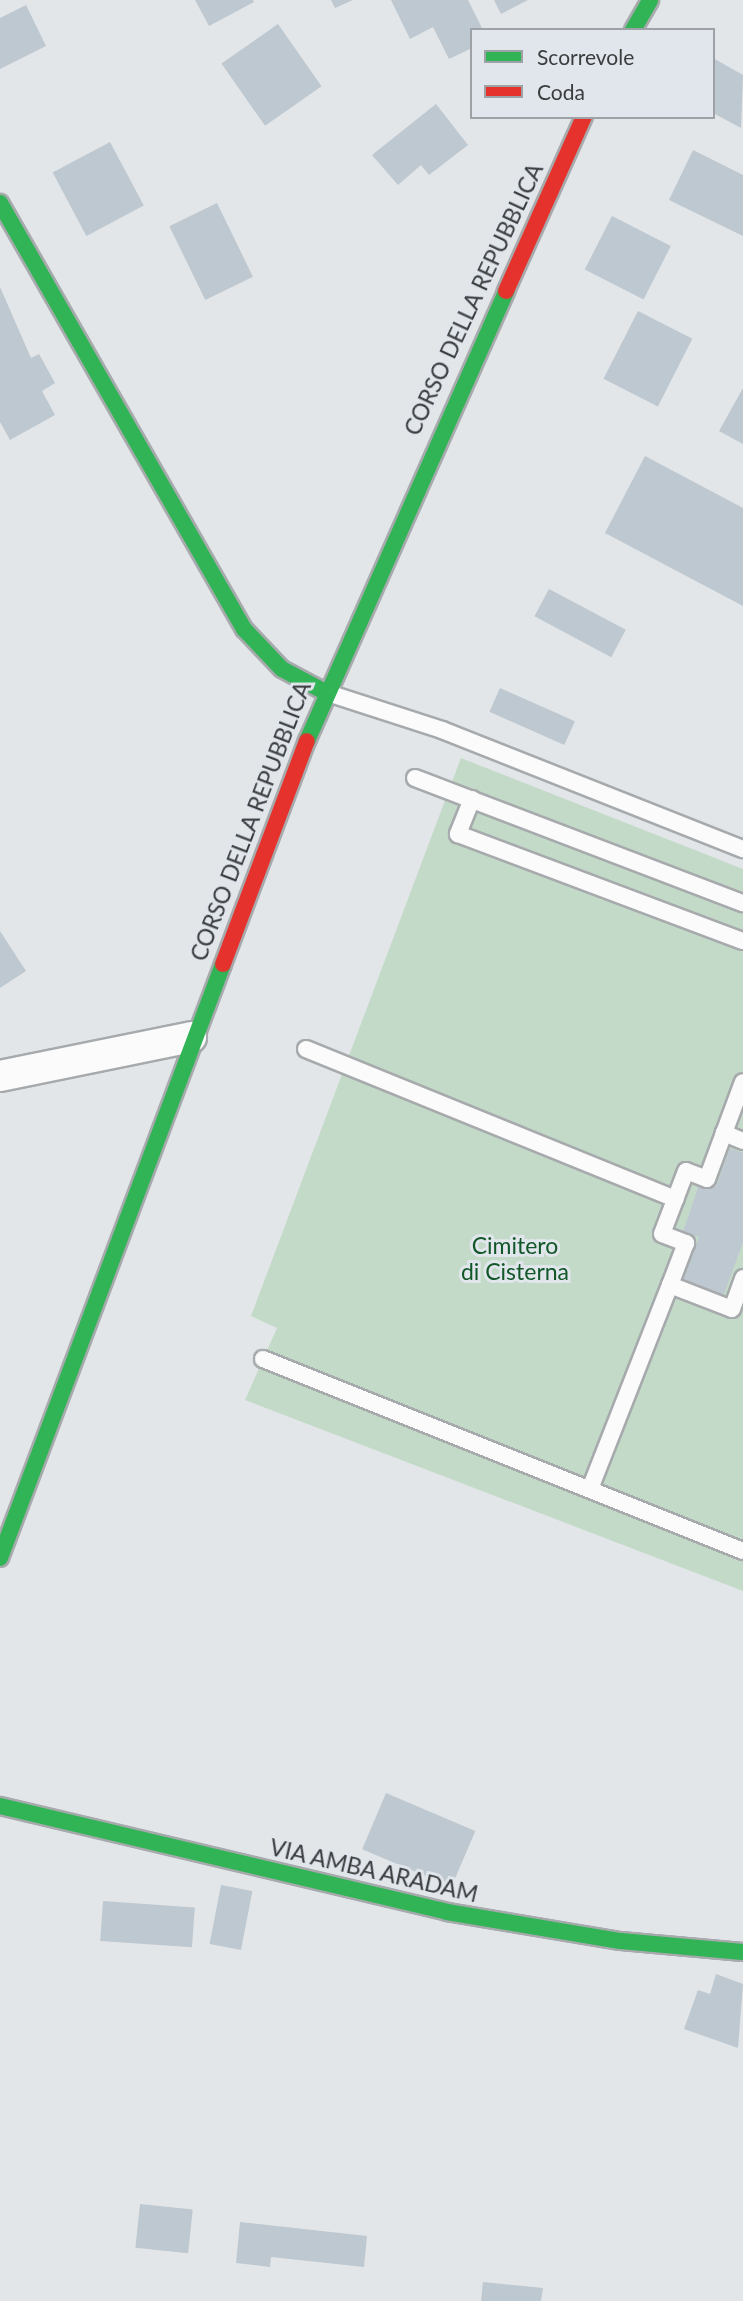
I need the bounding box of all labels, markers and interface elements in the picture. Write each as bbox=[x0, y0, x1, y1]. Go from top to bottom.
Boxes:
legend bbox=[470, 28, 715, 119]
text: Scorrevole bbox=[537, 44, 634, 69]
text: Coda bbox=[537, 79, 585, 104]
street label: CORSO DELLA REPUBBLICA bbox=[398, 158, 548, 440]
street label: CORSO DELLA REPUBBLICA bbox=[184, 677, 316, 965]
park label: Cimitero di Cisterna bbox=[461, 1231, 569, 1285]
street label: VIA AMBA ARADAM bbox=[266, 1832, 482, 1908]

